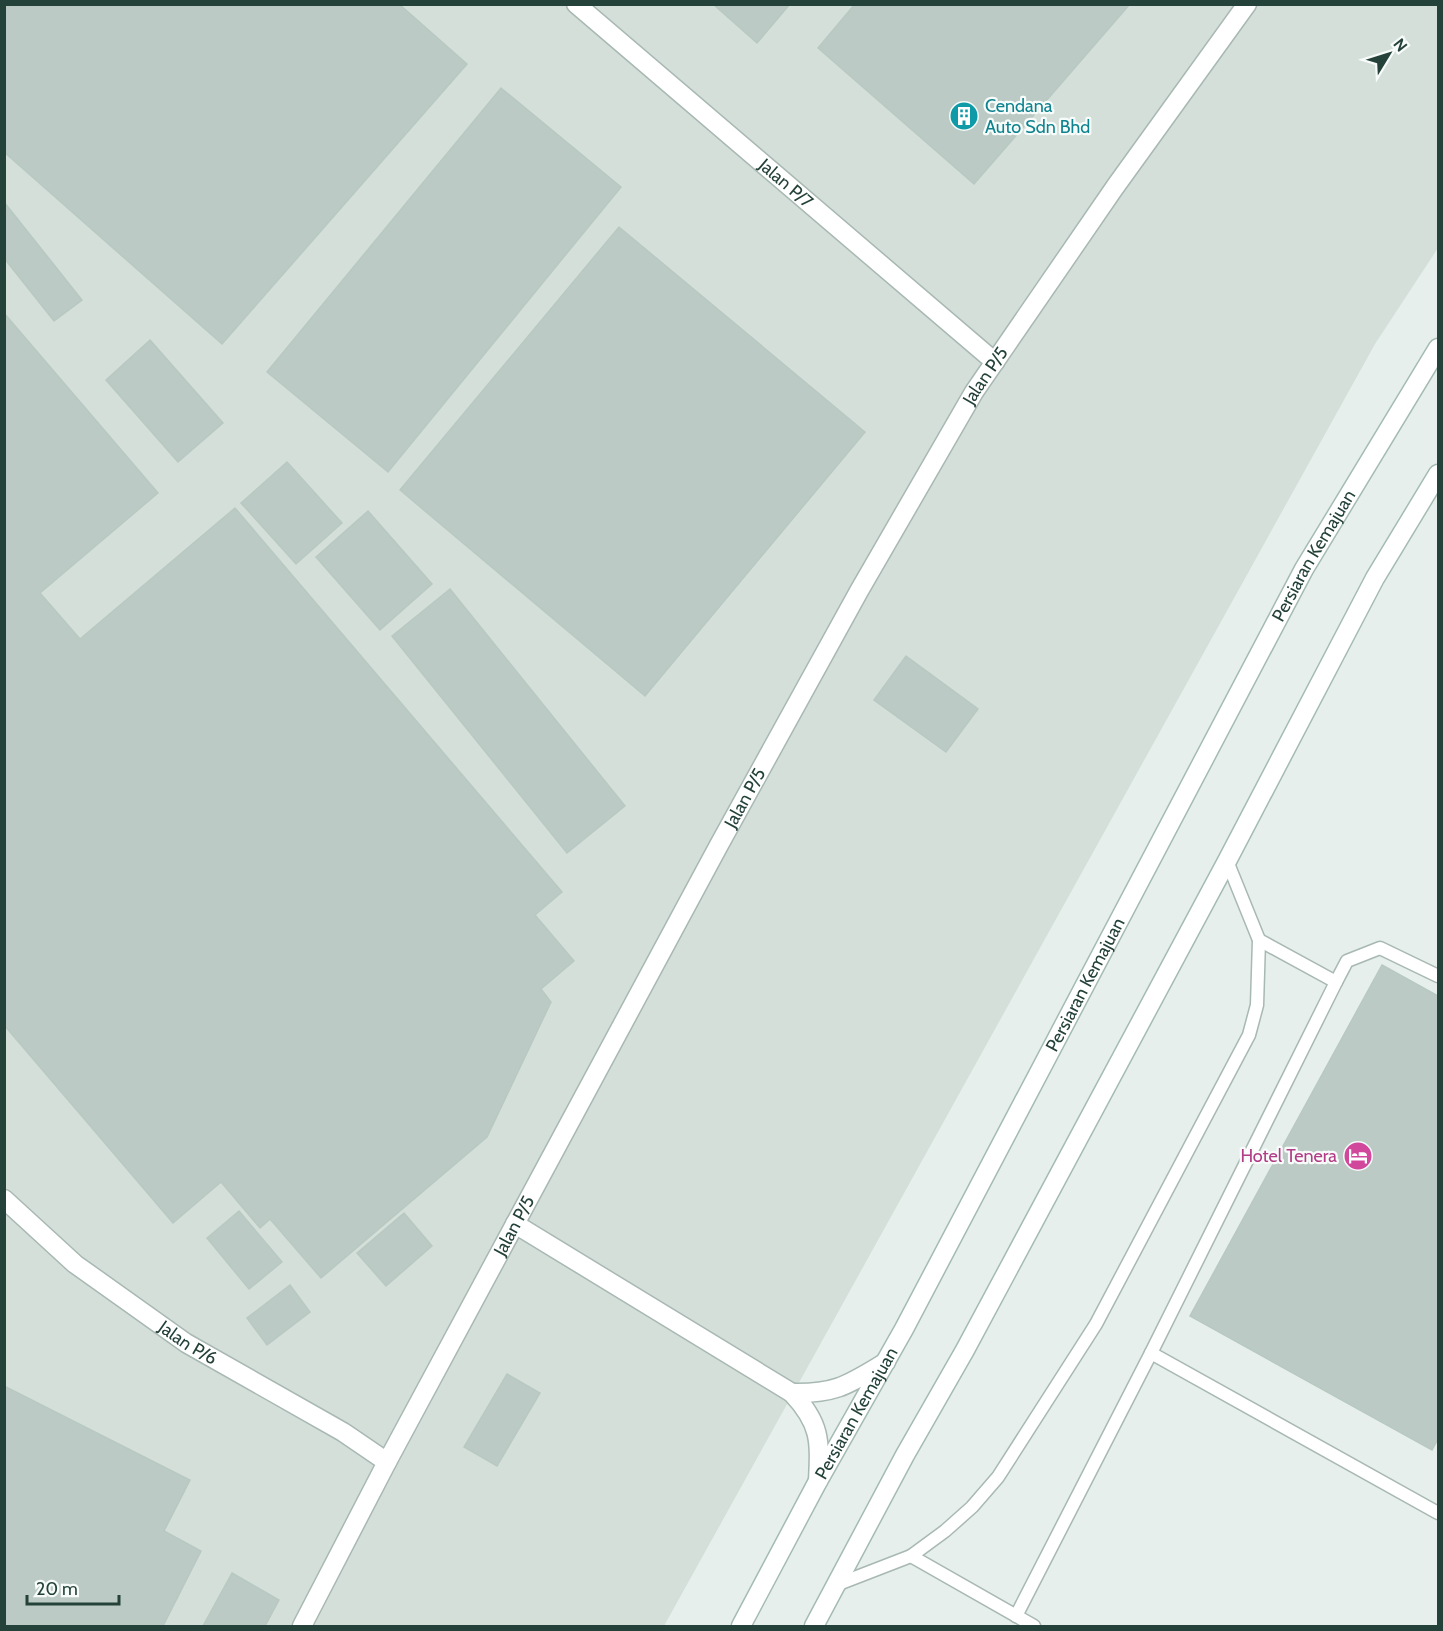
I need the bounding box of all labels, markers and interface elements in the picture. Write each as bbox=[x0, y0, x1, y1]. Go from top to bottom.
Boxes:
north arrow bbox=[1359, 24, 1419, 84]
text: N bbox=[1389, 35, 1411, 55]
place label: Cendana Auto Sdn Bhd bbox=[985, 95, 1090, 138]
building icon: Cendana Auto Sdn Bhd bbox=[948, 100, 980, 132]
street label: Jalan P/7 bbox=[753, 153, 817, 213]
street label: Jalan P/5 bbox=[958, 343, 1013, 409]
street label: Persiaran Kemajuan bbox=[1267, 486, 1360, 625]
street label: Jalan P/5 bbox=[719, 764, 770, 833]
street label: Persiaran Kemajuan bbox=[1041, 914, 1130, 1055]
hotel icon: Hotel Tenera bbox=[1342, 1140, 1374, 1172]
place label: Hotel Tenera bbox=[1240, 1145, 1337, 1167]
street label: Jalan P/5 bbox=[489, 1192, 539, 1261]
street label: Jalan P/6 bbox=[154, 1315, 221, 1369]
street label: Persiaran Kemajuan bbox=[810, 1343, 902, 1483]
scale bar bbox=[27, 1568, 118, 1606]
text: 20 m bbox=[36, 1578, 78, 1600]

